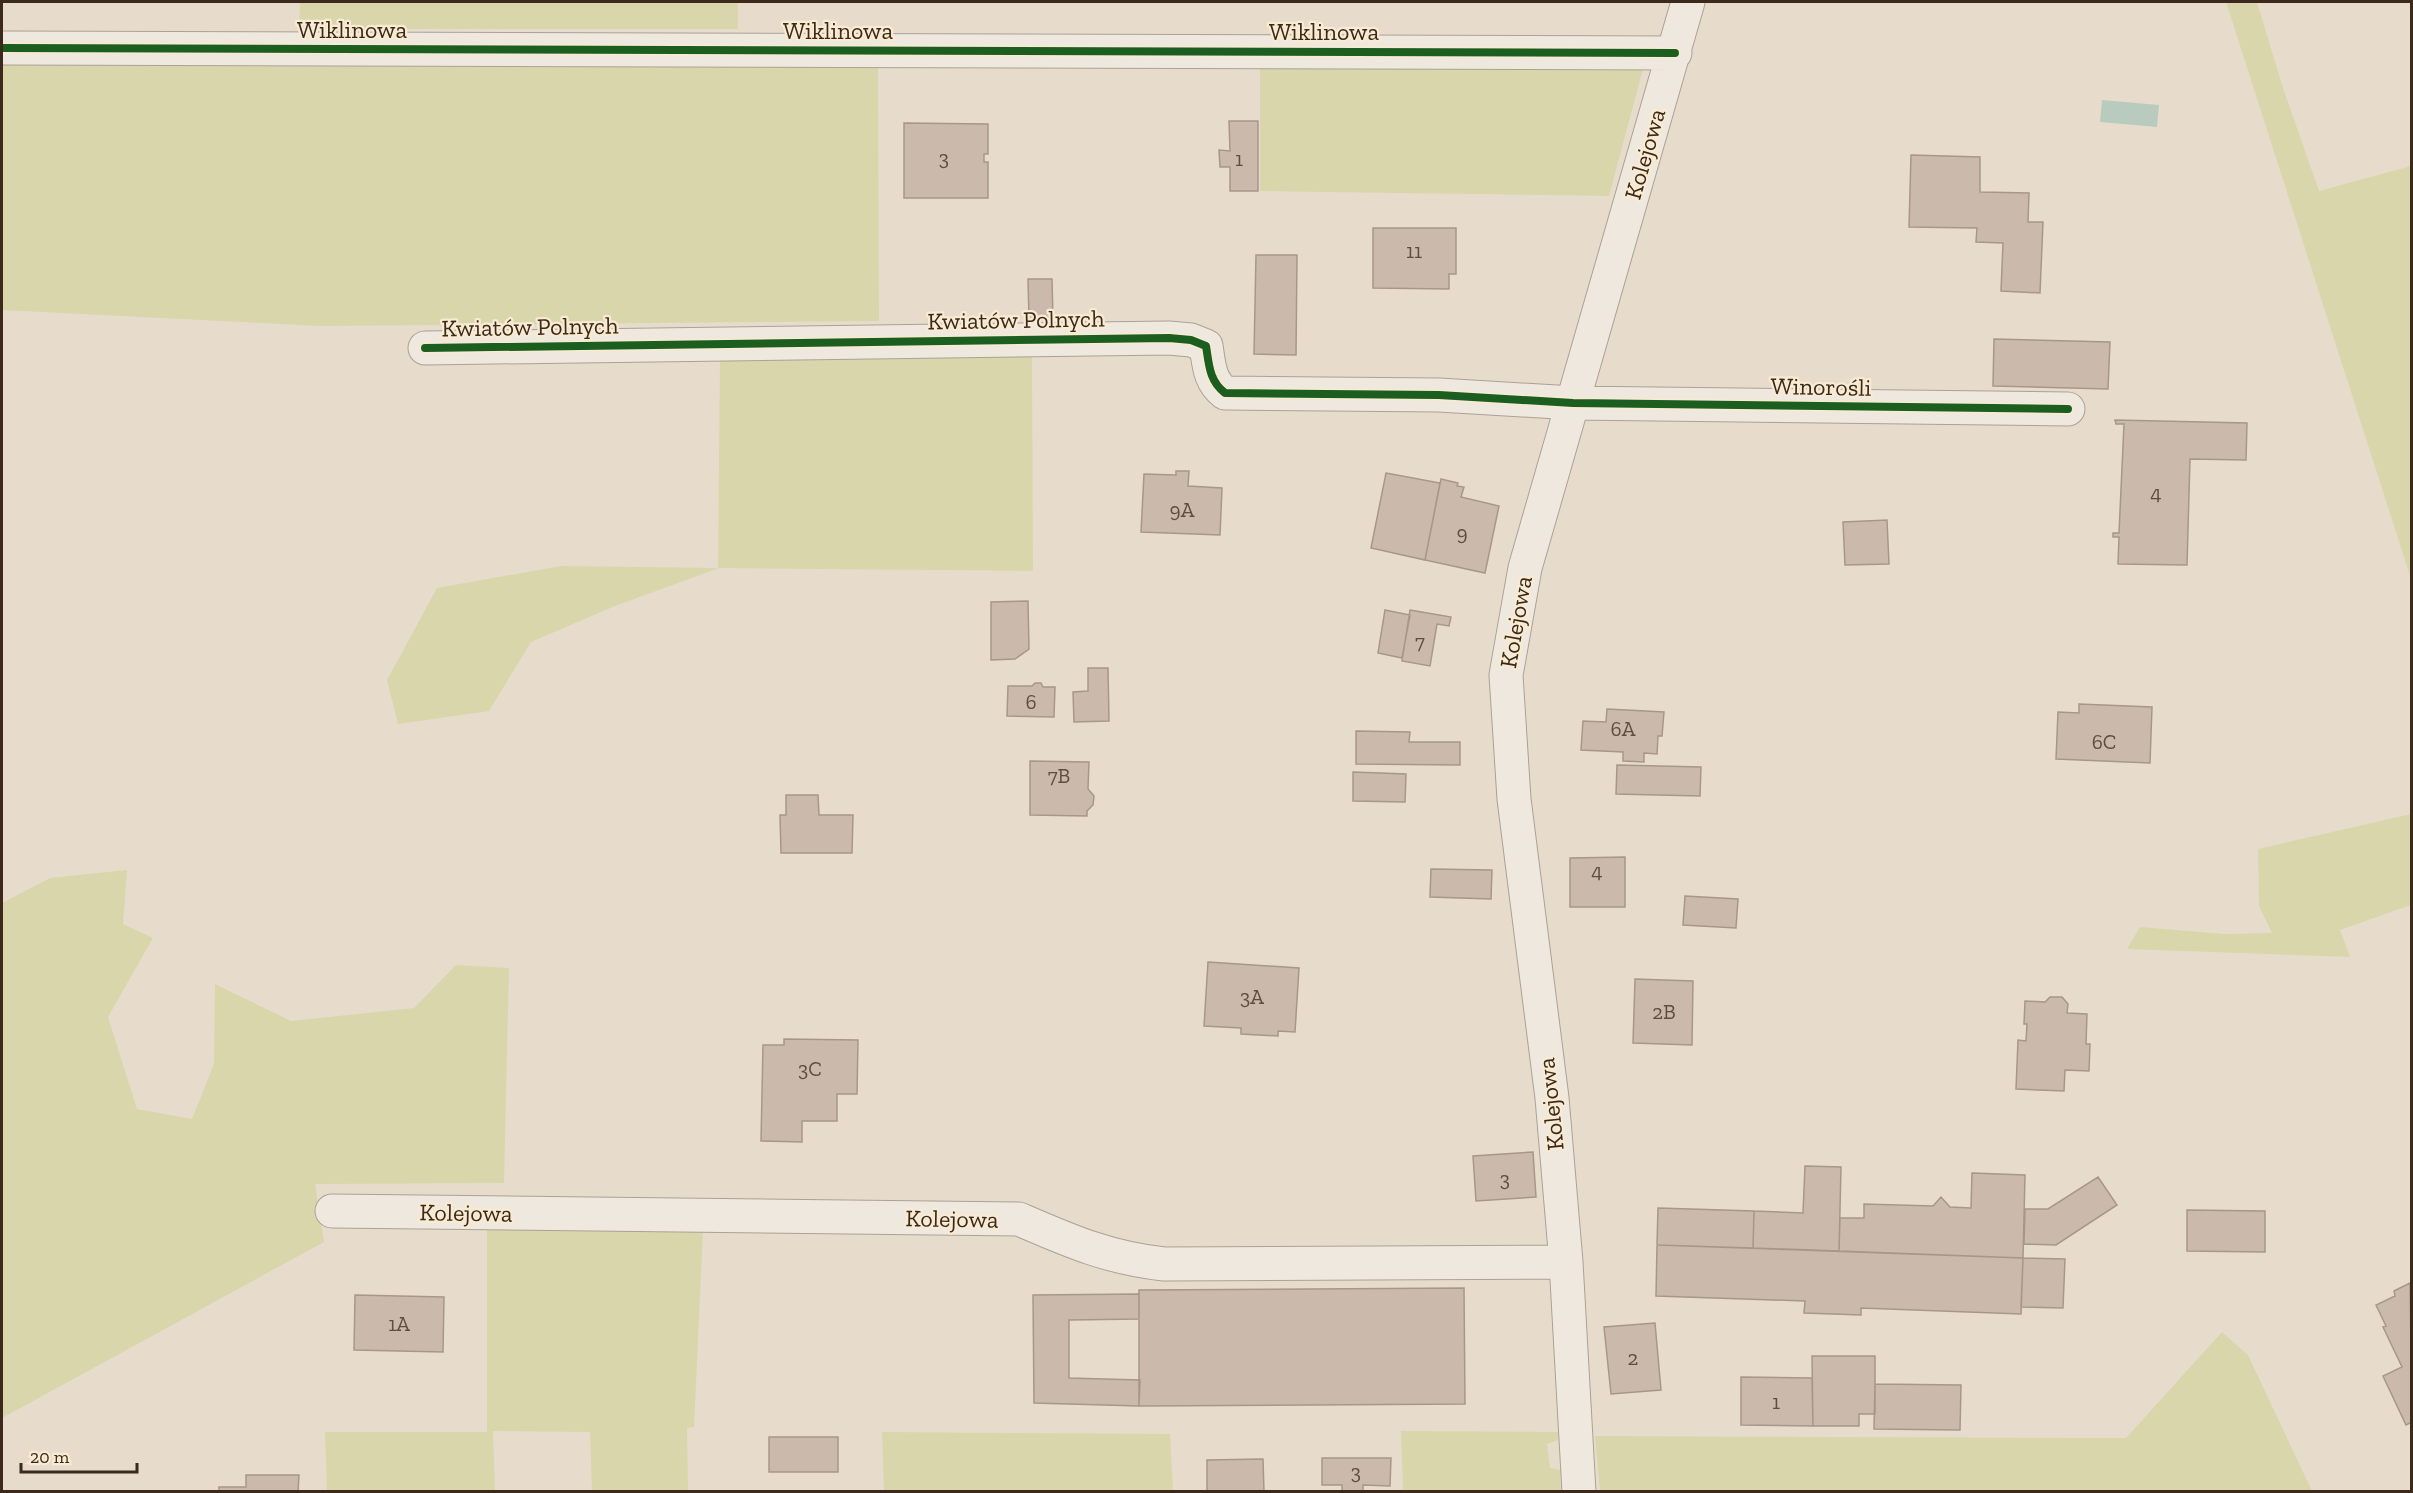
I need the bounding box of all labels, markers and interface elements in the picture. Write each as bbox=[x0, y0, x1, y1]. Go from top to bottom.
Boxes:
street label: Wiklinowa bbox=[297, 15, 407, 44]
street label: Wiklinowa bbox=[783, 16, 893, 45]
street label: Wiklinowa bbox=[1269, 17, 1379, 46]
street label: Kolejowa bbox=[1618, 105, 1671, 203]
house number: 3 bbox=[939, 145, 949, 170]
house number: 1 bbox=[1235, 146, 1243, 171]
house number: 11 bbox=[1406, 238, 1422, 263]
street label: Kwiatów Polnych bbox=[927, 303, 1105, 336]
street label: Kwiatów Polnych bbox=[441, 310, 619, 343]
street label: Winorośli bbox=[1770, 371, 1872, 402]
house number: 4 bbox=[2150, 480, 2162, 505]
house number: 9A bbox=[1170, 497, 1195, 522]
house number: 9 bbox=[1456, 520, 1468, 545]
street label: Kolejowa bbox=[1493, 573, 1538, 670]
house number: 7 bbox=[1415, 629, 1425, 654]
house number: 6 bbox=[1025, 689, 1037, 714]
house number: 6A bbox=[1611, 716, 1636, 741]
house number: 6C bbox=[2092, 729, 2116, 754]
house number: 7B bbox=[1048, 763, 1070, 788]
house number: 4 bbox=[1591, 858, 1603, 883]
house number: 3A bbox=[1240, 984, 1264, 1009]
house number: 2B bbox=[1652, 999, 1676, 1024]
house number: 3C bbox=[798, 1056, 822, 1081]
street label: Kolejowa bbox=[1531, 1056, 1570, 1152]
house number: 3 bbox=[1500, 1166, 1510, 1191]
street label: Kolejowa bbox=[419, 1197, 513, 1228]
street label: Kolejowa bbox=[905, 1203, 999, 1234]
house number: 1A bbox=[388, 1311, 410, 1336]
house number: 2 bbox=[1628, 1345, 1638, 1370]
house number: 1 bbox=[1772, 1389, 1780, 1414]
scale bar bbox=[21, 1436, 136, 1474]
text: 20 m bbox=[30, 1446, 70, 1468]
house number: 3 bbox=[1351, 1459, 1361, 1484]

